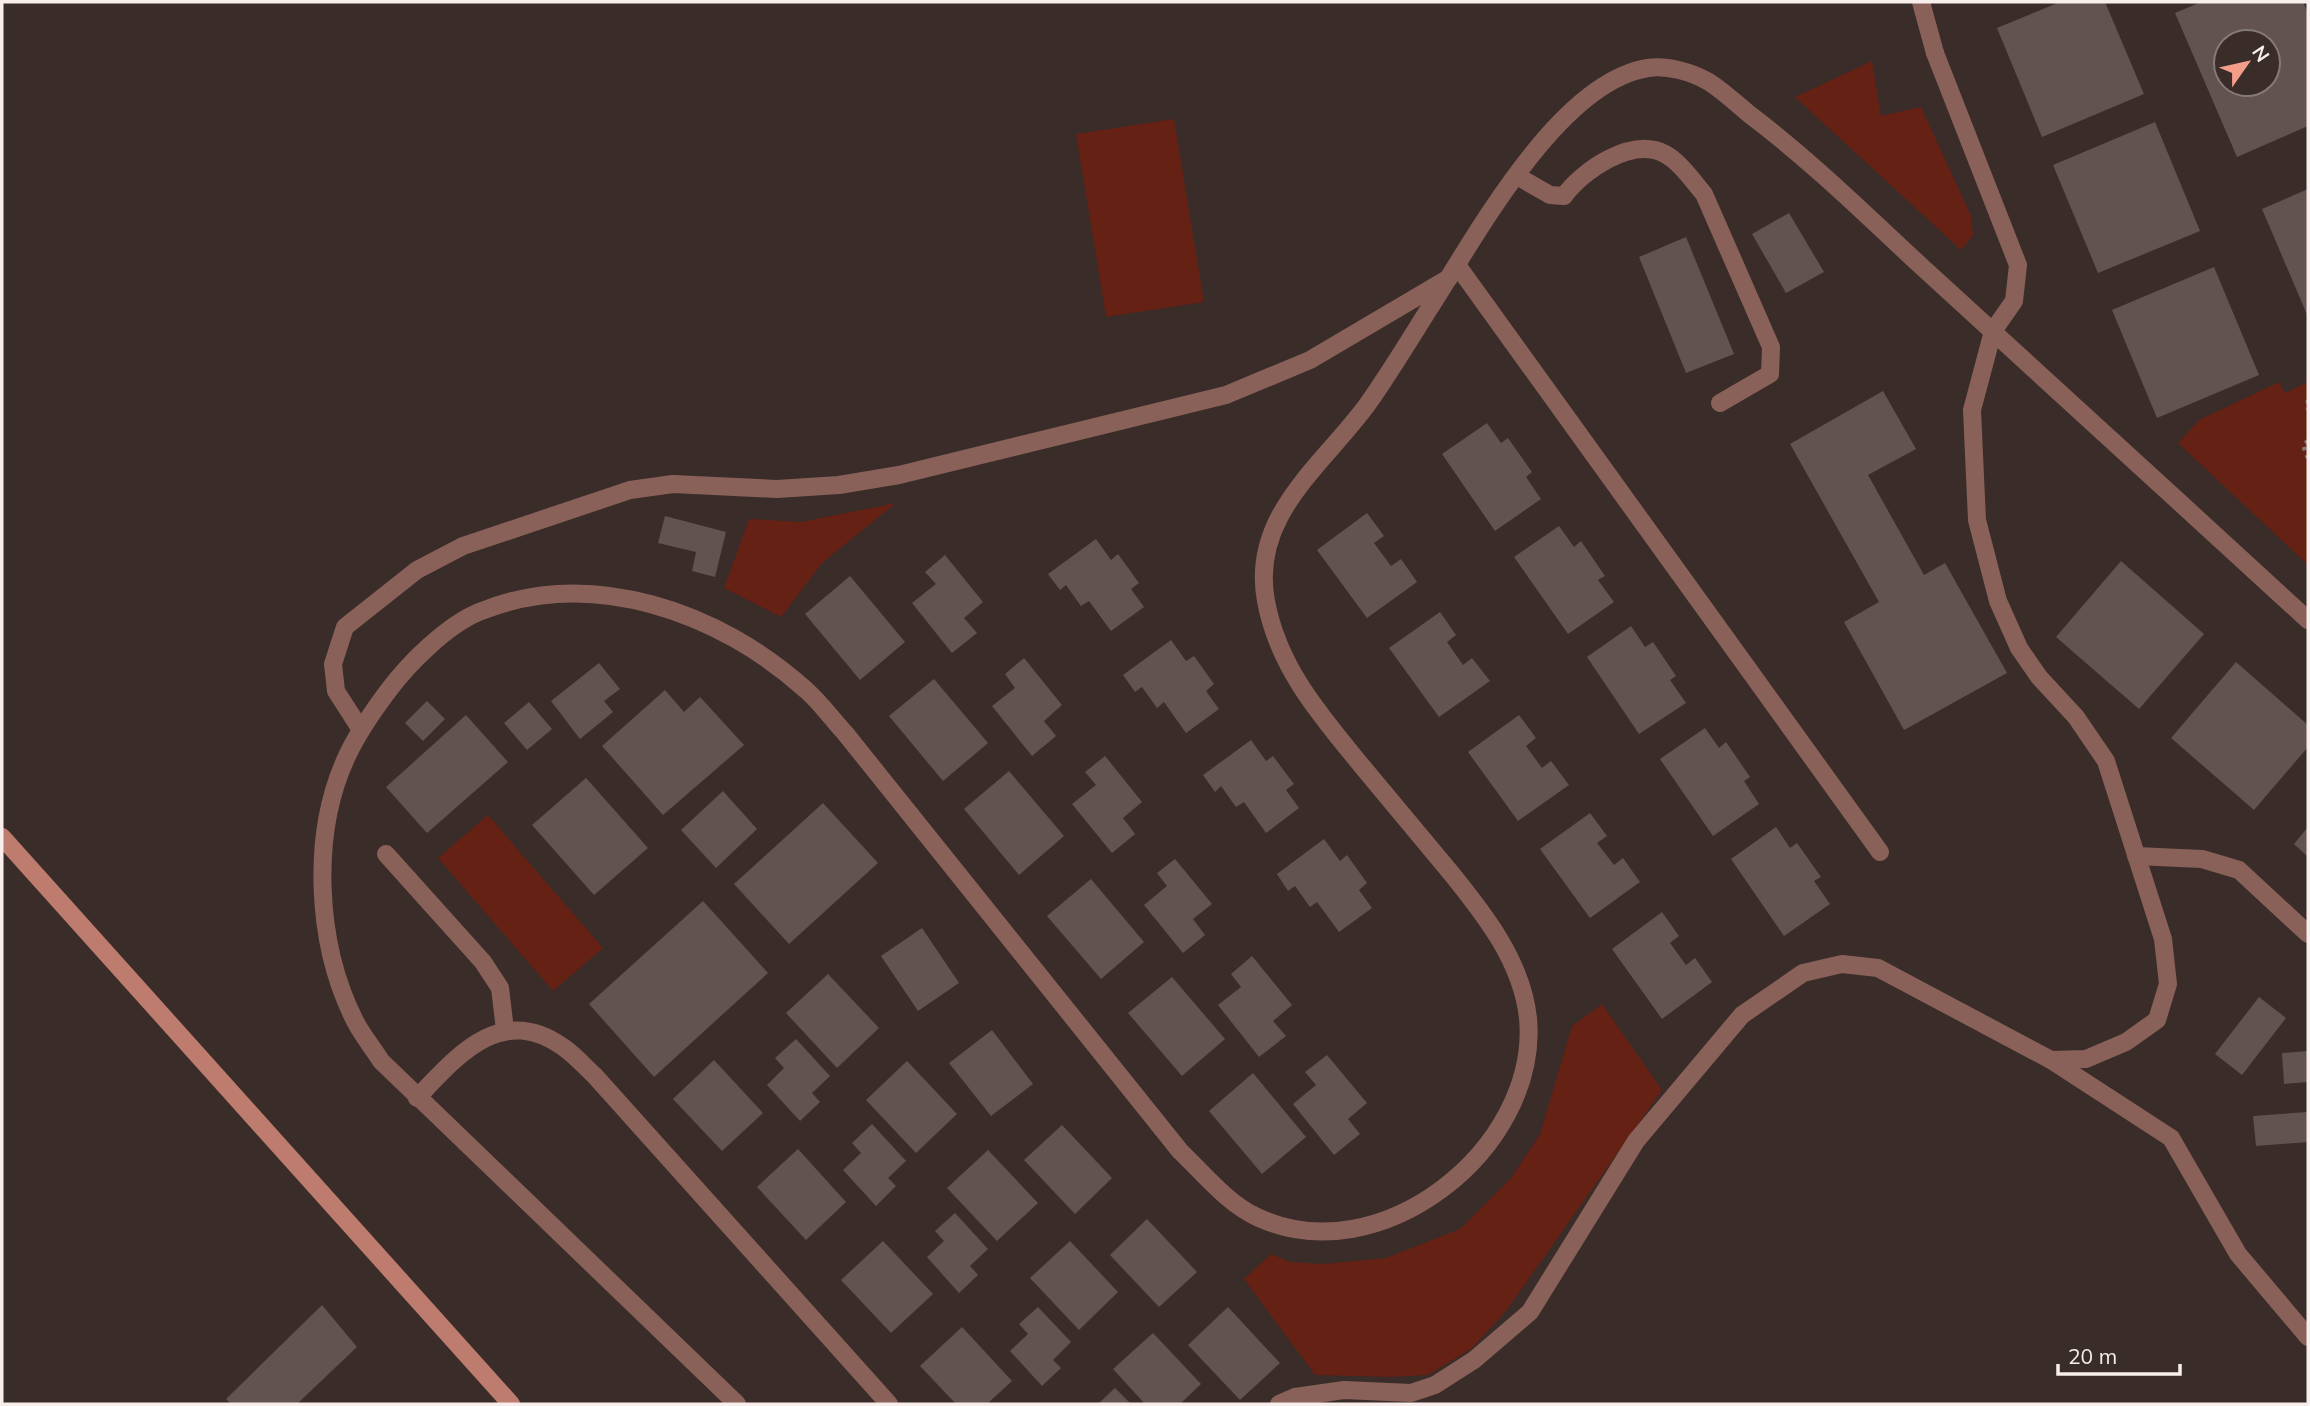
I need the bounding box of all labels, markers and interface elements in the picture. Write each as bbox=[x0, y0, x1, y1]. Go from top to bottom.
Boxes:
north arrow bbox=[2212, 28, 2282, 98]
text: N bbox=[2247, 41, 2275, 66]
scale bar bbox=[2058, 1332, 2180, 1376]
text: 20 m bbox=[2068, 1343, 2117, 1369]

